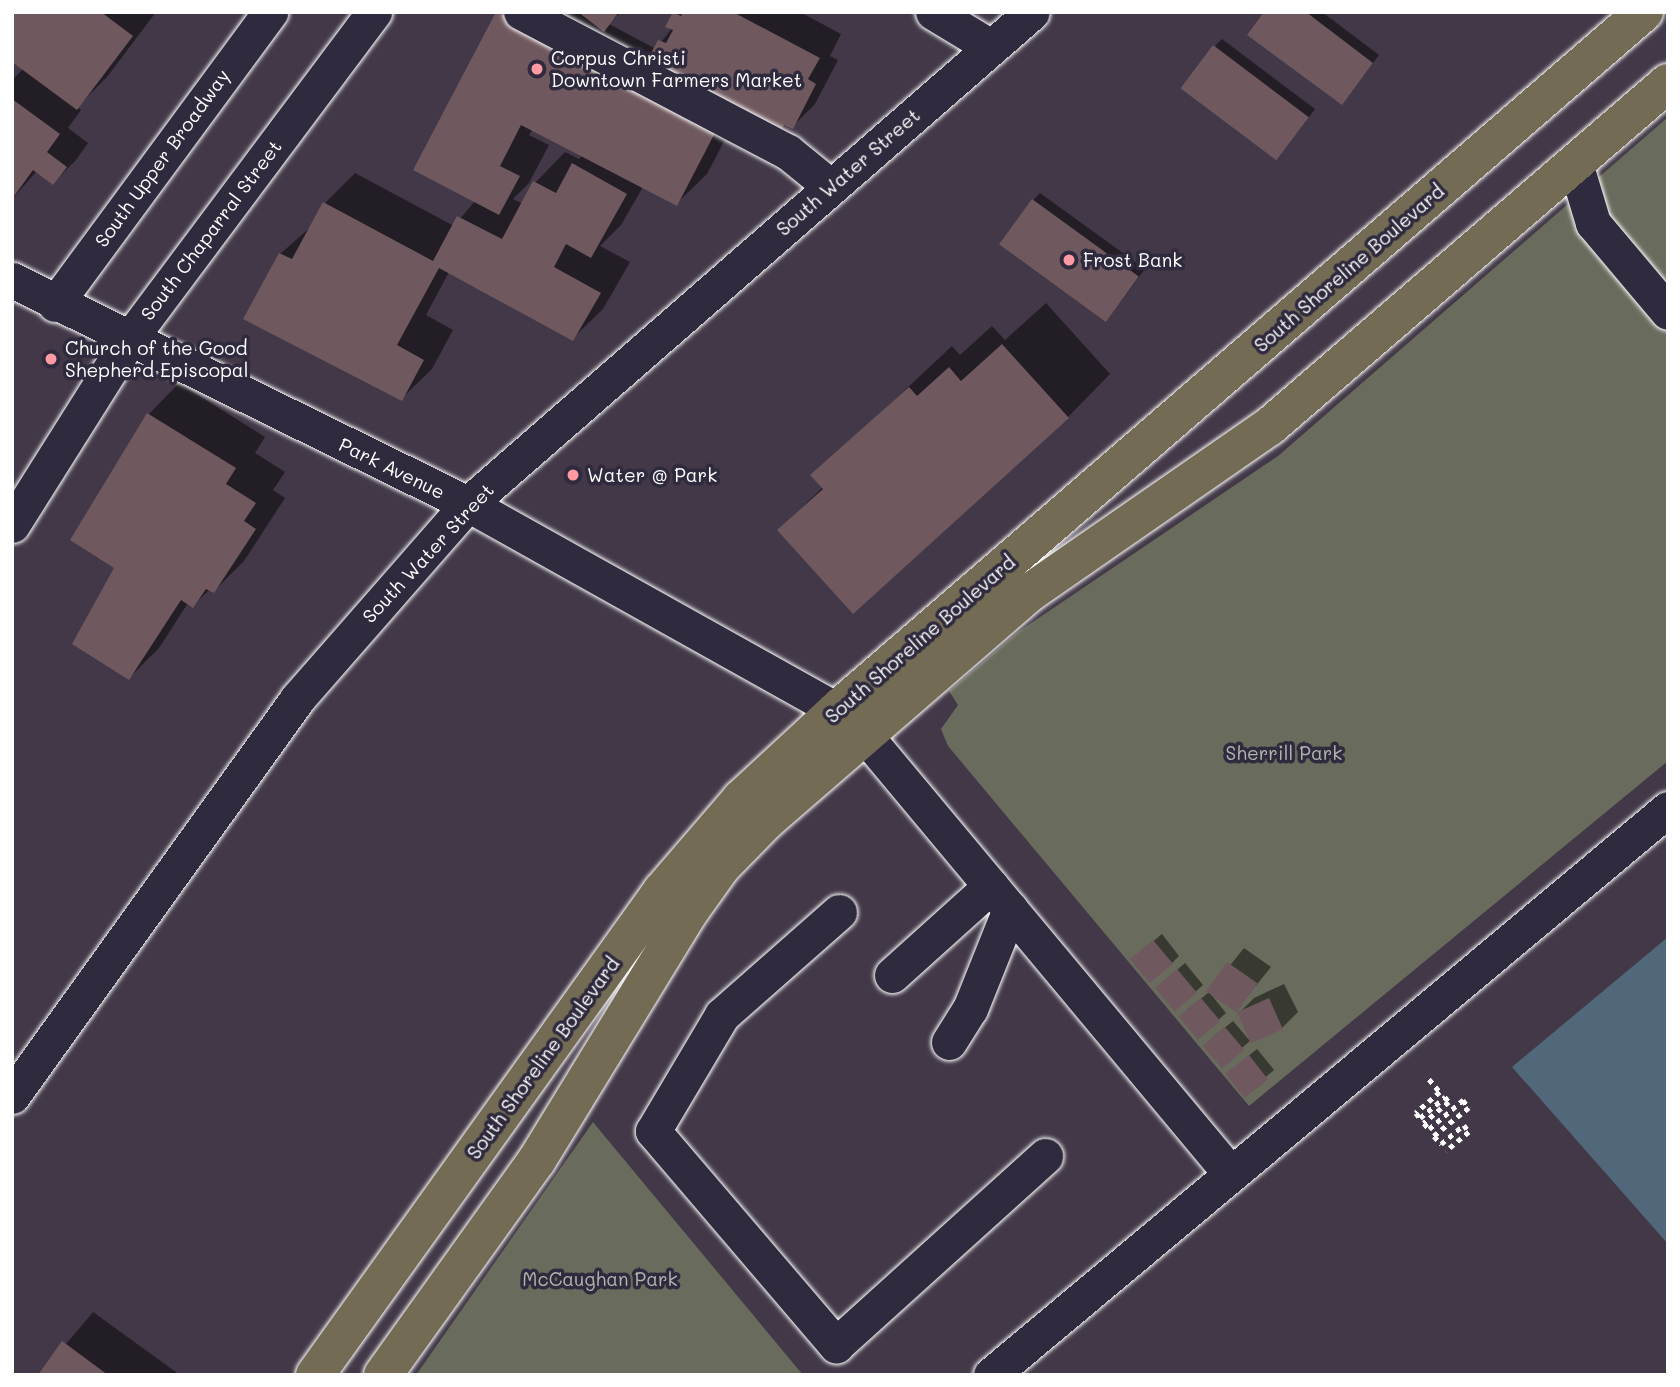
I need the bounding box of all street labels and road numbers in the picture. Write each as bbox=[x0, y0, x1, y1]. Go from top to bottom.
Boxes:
street label: South Upper Broadway bbox=[90, 65, 234, 251]
street label: South Water Street bbox=[772, 104, 924, 240]
street label: South Chaparral Street bbox=[136, 136, 286, 324]
street label: South Shoreline Boulevard bbox=[1249, 179, 1449, 357]
street label: Park Avenue bbox=[335, 433, 449, 503]
street label: South Water Street bbox=[358, 479, 498, 627]
street label: South Shoreline Boulevard bbox=[820, 550, 1020, 728]
street label: South Shoreline Boulevard bbox=[462, 953, 624, 1163]

